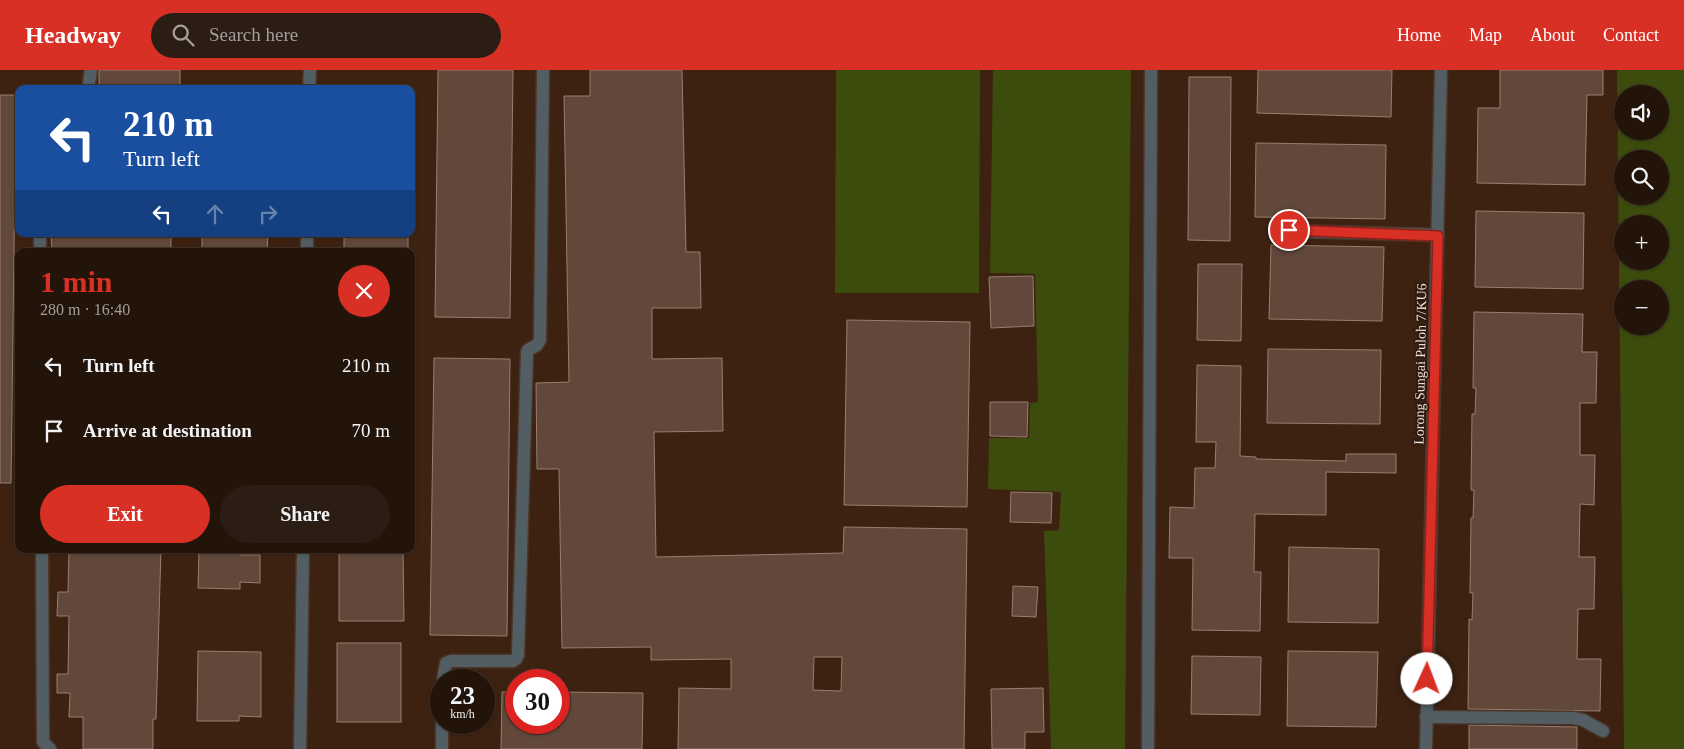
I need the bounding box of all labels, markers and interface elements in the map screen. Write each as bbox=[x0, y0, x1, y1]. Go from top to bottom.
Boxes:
search box bbox=[151, 13, 501, 58]
icon: search bbox=[169, 21, 197, 49]
text: Headway bbox=[25, 22, 121, 48]
text: Search here bbox=[209, 24, 298, 45]
text: Home bbox=[1397, 25, 1441, 45]
text: Map bbox=[1469, 25, 1502, 45]
text: About bbox=[1530, 25, 1575, 45]
text: Contact bbox=[1603, 25, 1659, 45]
map controls bbox=[1614, 85, 1669, 335]
button: sound bbox=[1614, 85, 1669, 140]
icon: left bbox=[40, 105, 105, 170]
text: 210 m bbox=[123, 105, 213, 144]
text: Turn left bbox=[123, 146, 200, 171]
button: search bbox=[1614, 150, 1669, 205]
icon: left bbox=[148, 200, 176, 228]
icon: ahead bbox=[201, 200, 229, 228]
icon: right bbox=[254, 200, 282, 228]
pin bbox=[1268, 209, 1310, 251]
button: + bbox=[1614, 215, 1669, 270]
icon: arrive bbox=[1275, 216, 1303, 244]
text: 1 min bbox=[40, 265, 113, 298]
button: close bbox=[338, 265, 390, 317]
button: − bbox=[1614, 280, 1669, 335]
street label: Lorong Sungai Puloh 7/KU6 bbox=[1412, 283, 1429, 445]
text: 280 m · 16:40 bbox=[40, 301, 130, 318]
icon: left bbox=[40, 352, 68, 380]
text: Turn left bbox=[83, 355, 155, 376]
text: 210 m bbox=[342, 355, 390, 376]
icon: arrive bbox=[40, 417, 68, 445]
text: Arrive at destination bbox=[83, 420, 252, 441]
text: 70 m bbox=[351, 420, 390, 441]
button: Exit bbox=[40, 485, 210, 543]
button: Share bbox=[220, 485, 390, 543]
position arrow bbox=[1400, 652, 1452, 704]
speed limit sign: 30 bbox=[505, 669, 570, 734]
text: 23 bbox=[450, 682, 475, 709]
text: km/h bbox=[450, 707, 475, 721]

